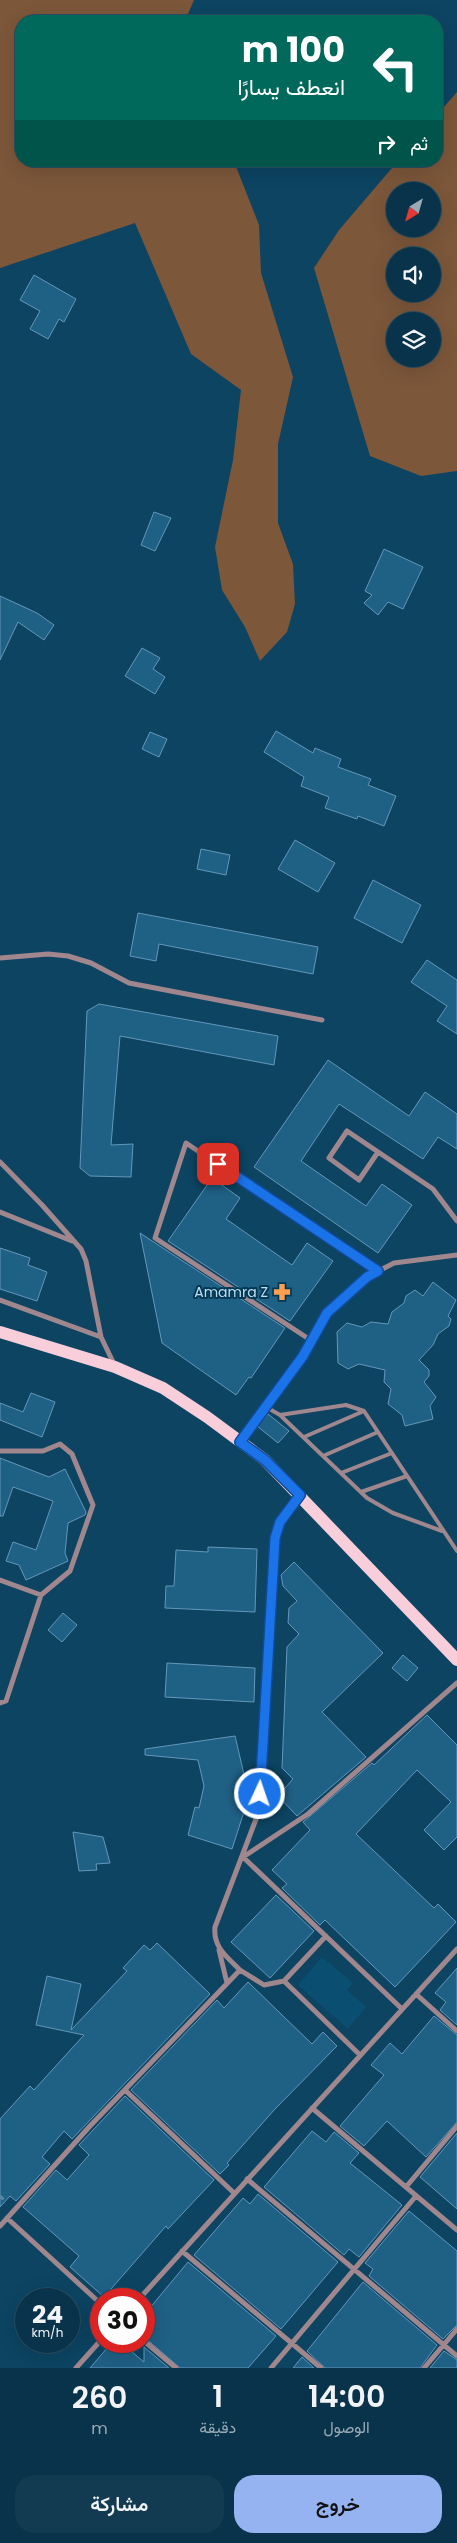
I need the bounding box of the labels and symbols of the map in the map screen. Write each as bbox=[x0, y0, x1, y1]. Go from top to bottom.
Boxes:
north arrow bbox=[386, 182, 441, 238]
pin bbox=[197, 1143, 239, 1185]
place label: Amamra Z bbox=[194, 1282, 268, 1302]
pharmacy icon: Amamra Z bbox=[272, 1282, 292, 1302]
position arrow bbox=[233, 1767, 285, 1819]
speed limit sign: 30 bbox=[90, 2288, 155, 2353]

